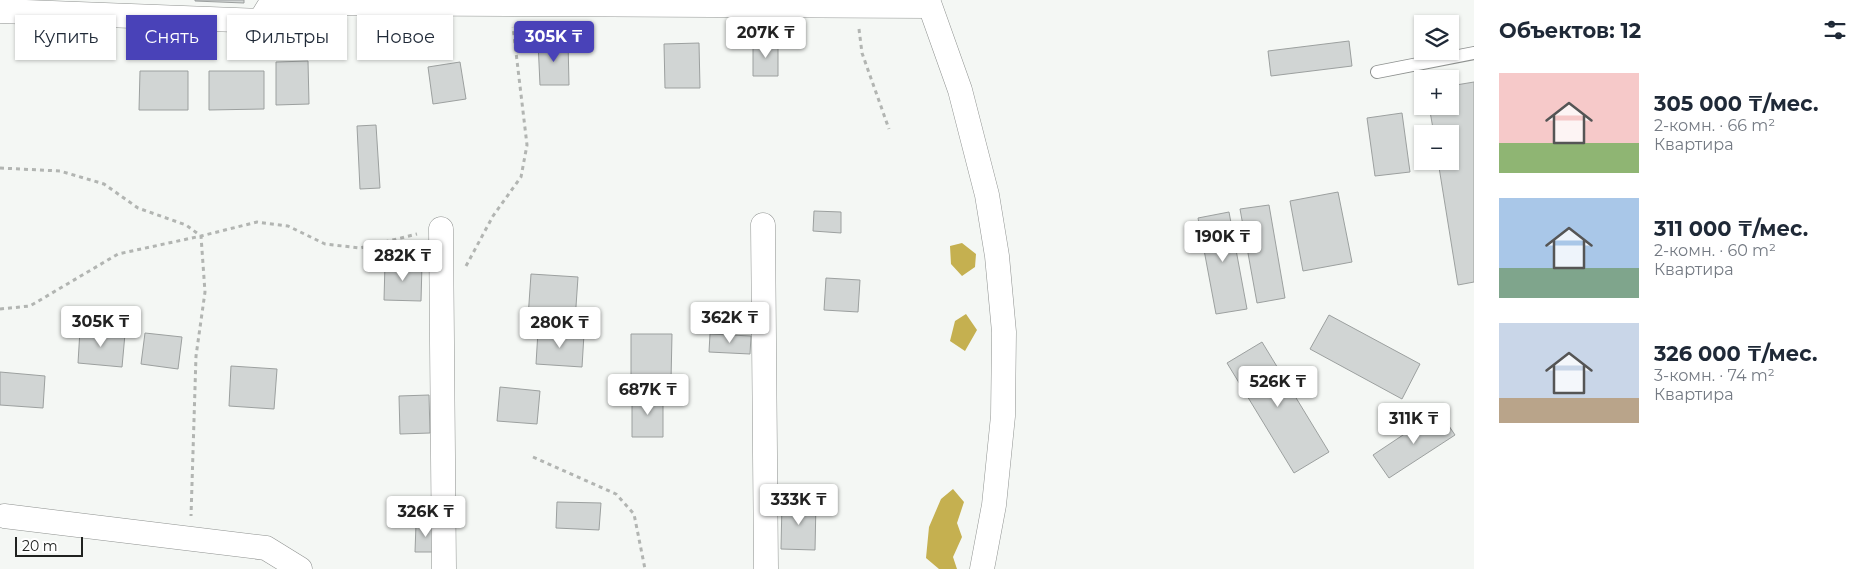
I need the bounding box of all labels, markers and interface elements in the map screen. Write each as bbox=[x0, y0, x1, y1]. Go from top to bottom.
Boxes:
chip: Купить bbox=[15, 15, 116, 60]
chip: Снять bbox=[126, 15, 217, 60]
chip: Фильтры bbox=[227, 15, 347, 60]
chip: Новое bbox=[357, 15, 453, 60]
map controls bbox=[1414, 15, 1459, 170]
button: layers bbox=[1414, 15, 1459, 60]
icon: filters bbox=[1821, 16, 1849, 44]
pin: 207K ₸ bbox=[725, 17, 807, 59]
text: Объектов: 12 bbox=[1499, 18, 1641, 43]
pin: 305K ₸ bbox=[513, 20, 595, 63]
text: 207K ₸ bbox=[737, 23, 795, 42]
text: 305K ₸ bbox=[525, 27, 583, 46]
button: + bbox=[1414, 70, 1459, 115]
text: 305 000 ₸/мес. bbox=[1654, 91, 1819, 116]
icon: home bbox=[1539, 93, 1599, 153]
text: 2-комн. · 66 m² bbox=[1654, 116, 1775, 135]
button: − bbox=[1414, 125, 1459, 170]
text: Квартира bbox=[1654, 135, 1734, 154]
text: 311 000 ₸/мес. bbox=[1654, 216, 1808, 241]
icon: home bbox=[1539, 218, 1599, 278]
pin: 190K ₸ bbox=[1182, 220, 1264, 263]
text: 190K ₸ bbox=[1195, 227, 1251, 246]
pin: 282K ₸ bbox=[362, 240, 444, 282]
text: 2-комн. · 60 m² bbox=[1654, 241, 1776, 260]
text: 282K ₸ bbox=[374, 246, 432, 265]
text: Квартира bbox=[1654, 260, 1734, 279]
pin: 362K ₸ bbox=[689, 302, 771, 344]
pin: 305K ₸ bbox=[60, 306, 142, 348]
pin: 280K ₸ bbox=[519, 306, 601, 349]
text: 362K ₸ bbox=[701, 308, 759, 327]
text: 305K ₸ bbox=[72, 312, 130, 331]
text: 280K ₸ bbox=[531, 313, 589, 332]
text: 326 000 ₸/мес. bbox=[1654, 341, 1818, 366]
icon: home bbox=[1539, 343, 1599, 403]
pin: 526K ₸ bbox=[1237, 366, 1319, 408]
text: 3-комн. · 74 m² bbox=[1654, 366, 1775, 385]
text: 526K ₸ bbox=[1249, 372, 1307, 391]
pin: 687K ₸ bbox=[607, 374, 689, 416]
text: 687K ₸ bbox=[619, 380, 677, 399]
text: Квартира bbox=[1654, 385, 1734, 404]
pin: 311K ₸ bbox=[1373, 402, 1455, 445]
text: 311K ₸ bbox=[1389, 409, 1439, 428]
pin: 333K ₸ bbox=[758, 484, 840, 526]
text: 333K ₸ bbox=[771, 490, 827, 509]
pin: 326K ₸ bbox=[385, 496, 467, 538]
text: 326K ₸ bbox=[397, 502, 455, 521]
scale bar bbox=[15, 534, 82, 557]
text: 20 m bbox=[22, 537, 58, 555]

